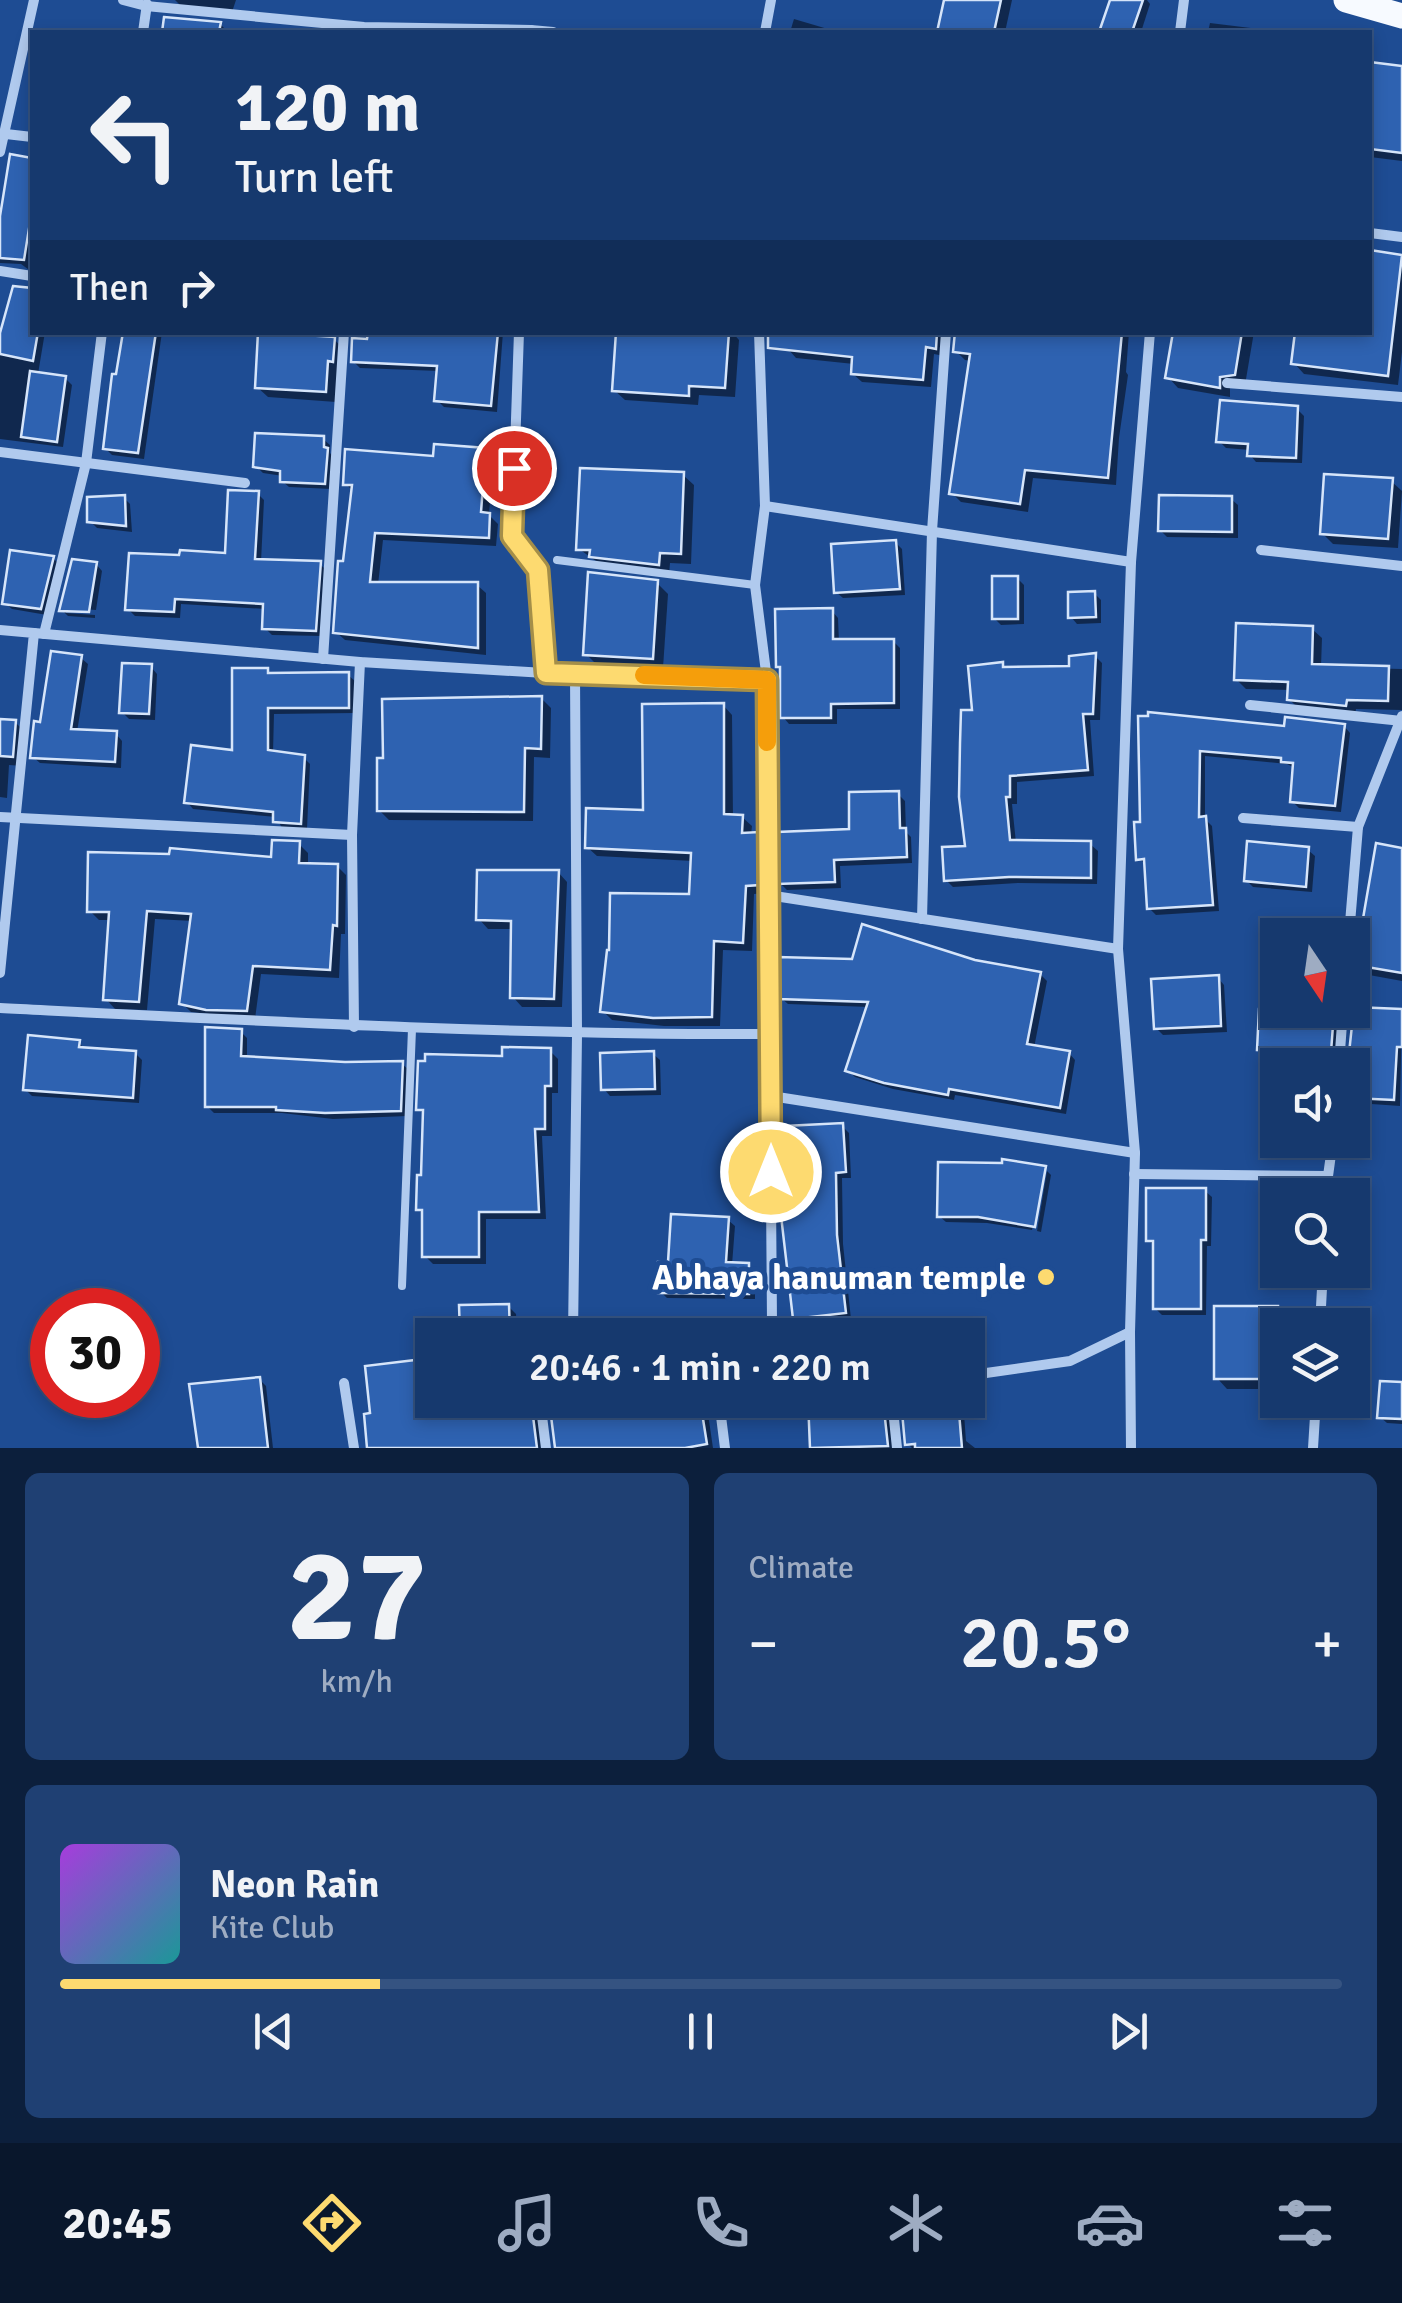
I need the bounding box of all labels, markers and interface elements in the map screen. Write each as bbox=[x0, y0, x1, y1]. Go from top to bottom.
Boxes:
text: 120 m bbox=[235, 64, 420, 150]
icon: left bbox=[70, 70, 200, 200]
text: Turn left bbox=[235, 150, 394, 205]
icon: right bbox=[169, 260, 224, 315]
text: Then bbox=[70, 264, 149, 311]
pin bbox=[472, 426, 557, 511]
icon: arrive bbox=[487, 441, 542, 496]
north arrow bbox=[1260, 918, 1370, 1028]
map controls bbox=[1260, 918, 1370, 1418]
button: sound bbox=[1260, 1048, 1370, 1158]
position arrow bbox=[719, 1120, 823, 1224]
button: search bbox=[1260, 1178, 1370, 1288]
place label: Abhaya hanuman temple bbox=[652, 1256, 1026, 1299]
marker: Abhaya hanuman temple bbox=[1035, 1266, 1057, 1288]
speed limit sign: 30 bbox=[30, 1288, 160, 1418]
button: layers bbox=[1260, 1308, 1370, 1418]
text: 20:46 · 1 min · 220 m bbox=[529, 1344, 871, 1391]
text: 27 bbox=[287, 1517, 427, 1677]
text: Climate bbox=[749, 1548, 854, 1587]
text: 20.5° bbox=[960, 1596, 1131, 1689]
text: − bbox=[749, 1610, 778, 1678]
text: + bbox=[1312, 1610, 1342, 1678]
text: km/h bbox=[321, 1662, 393, 1701]
text: Neon Rain bbox=[210, 1861, 379, 1908]
text: Kite Club bbox=[210, 1908, 334, 1947]
icon: previous bbox=[246, 2004, 301, 2059]
icon: pause bbox=[673, 2004, 728, 2059]
icon: next bbox=[1101, 2004, 1156, 2059]
icon: directions bbox=[297, 2188, 367, 2258]
icon: music bbox=[492, 2188, 562, 2258]
icon: phone bbox=[686, 2188, 756, 2258]
icon: climate bbox=[881, 2188, 951, 2258]
icon: car bbox=[1075, 2188, 1145, 2258]
icon: filters bbox=[1270, 2188, 1340, 2258]
text: 20:45 bbox=[62, 2196, 173, 2251]

